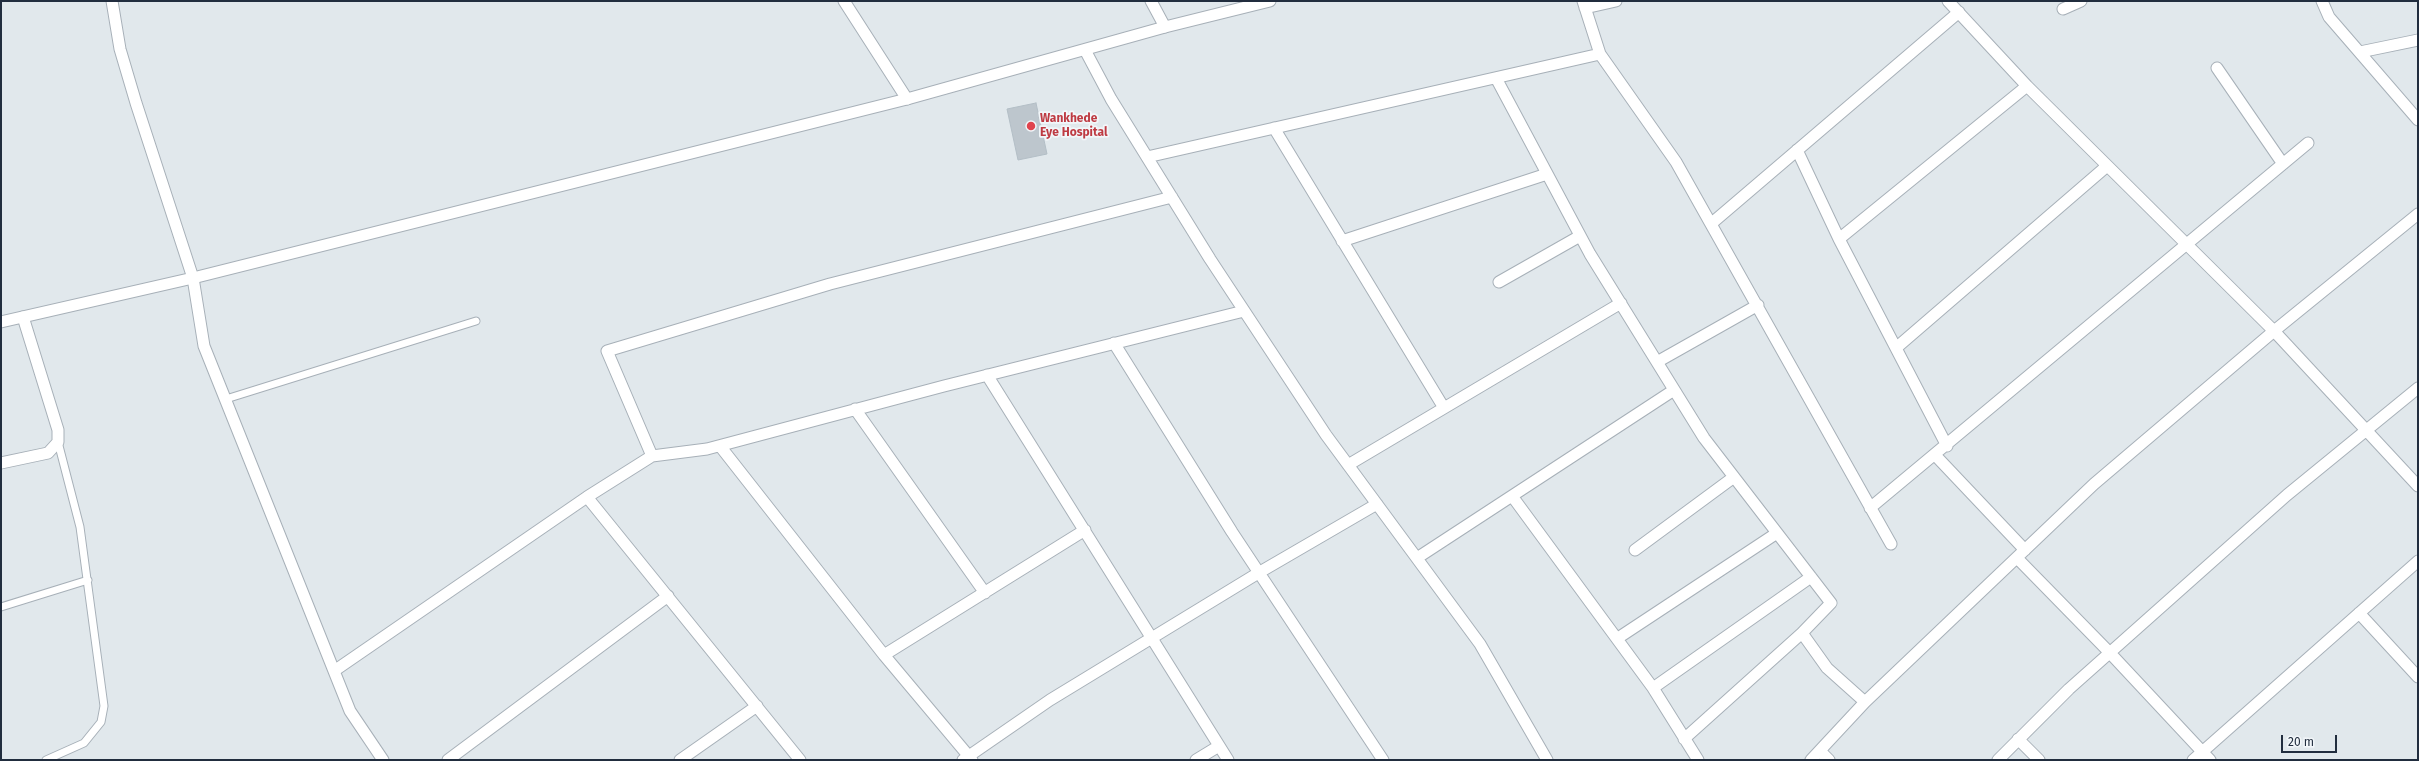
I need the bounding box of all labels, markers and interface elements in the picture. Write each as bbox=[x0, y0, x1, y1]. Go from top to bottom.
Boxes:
place label: Wankhede Eye Hospital bbox=[1040, 112, 1108, 140]
marker: Wankhede Eye Hospital bbox=[1025, 120, 1037, 132]
scale bar bbox=[2283, 727, 2339, 753]
text: 20 m bbox=[2288, 735, 2314, 749]

